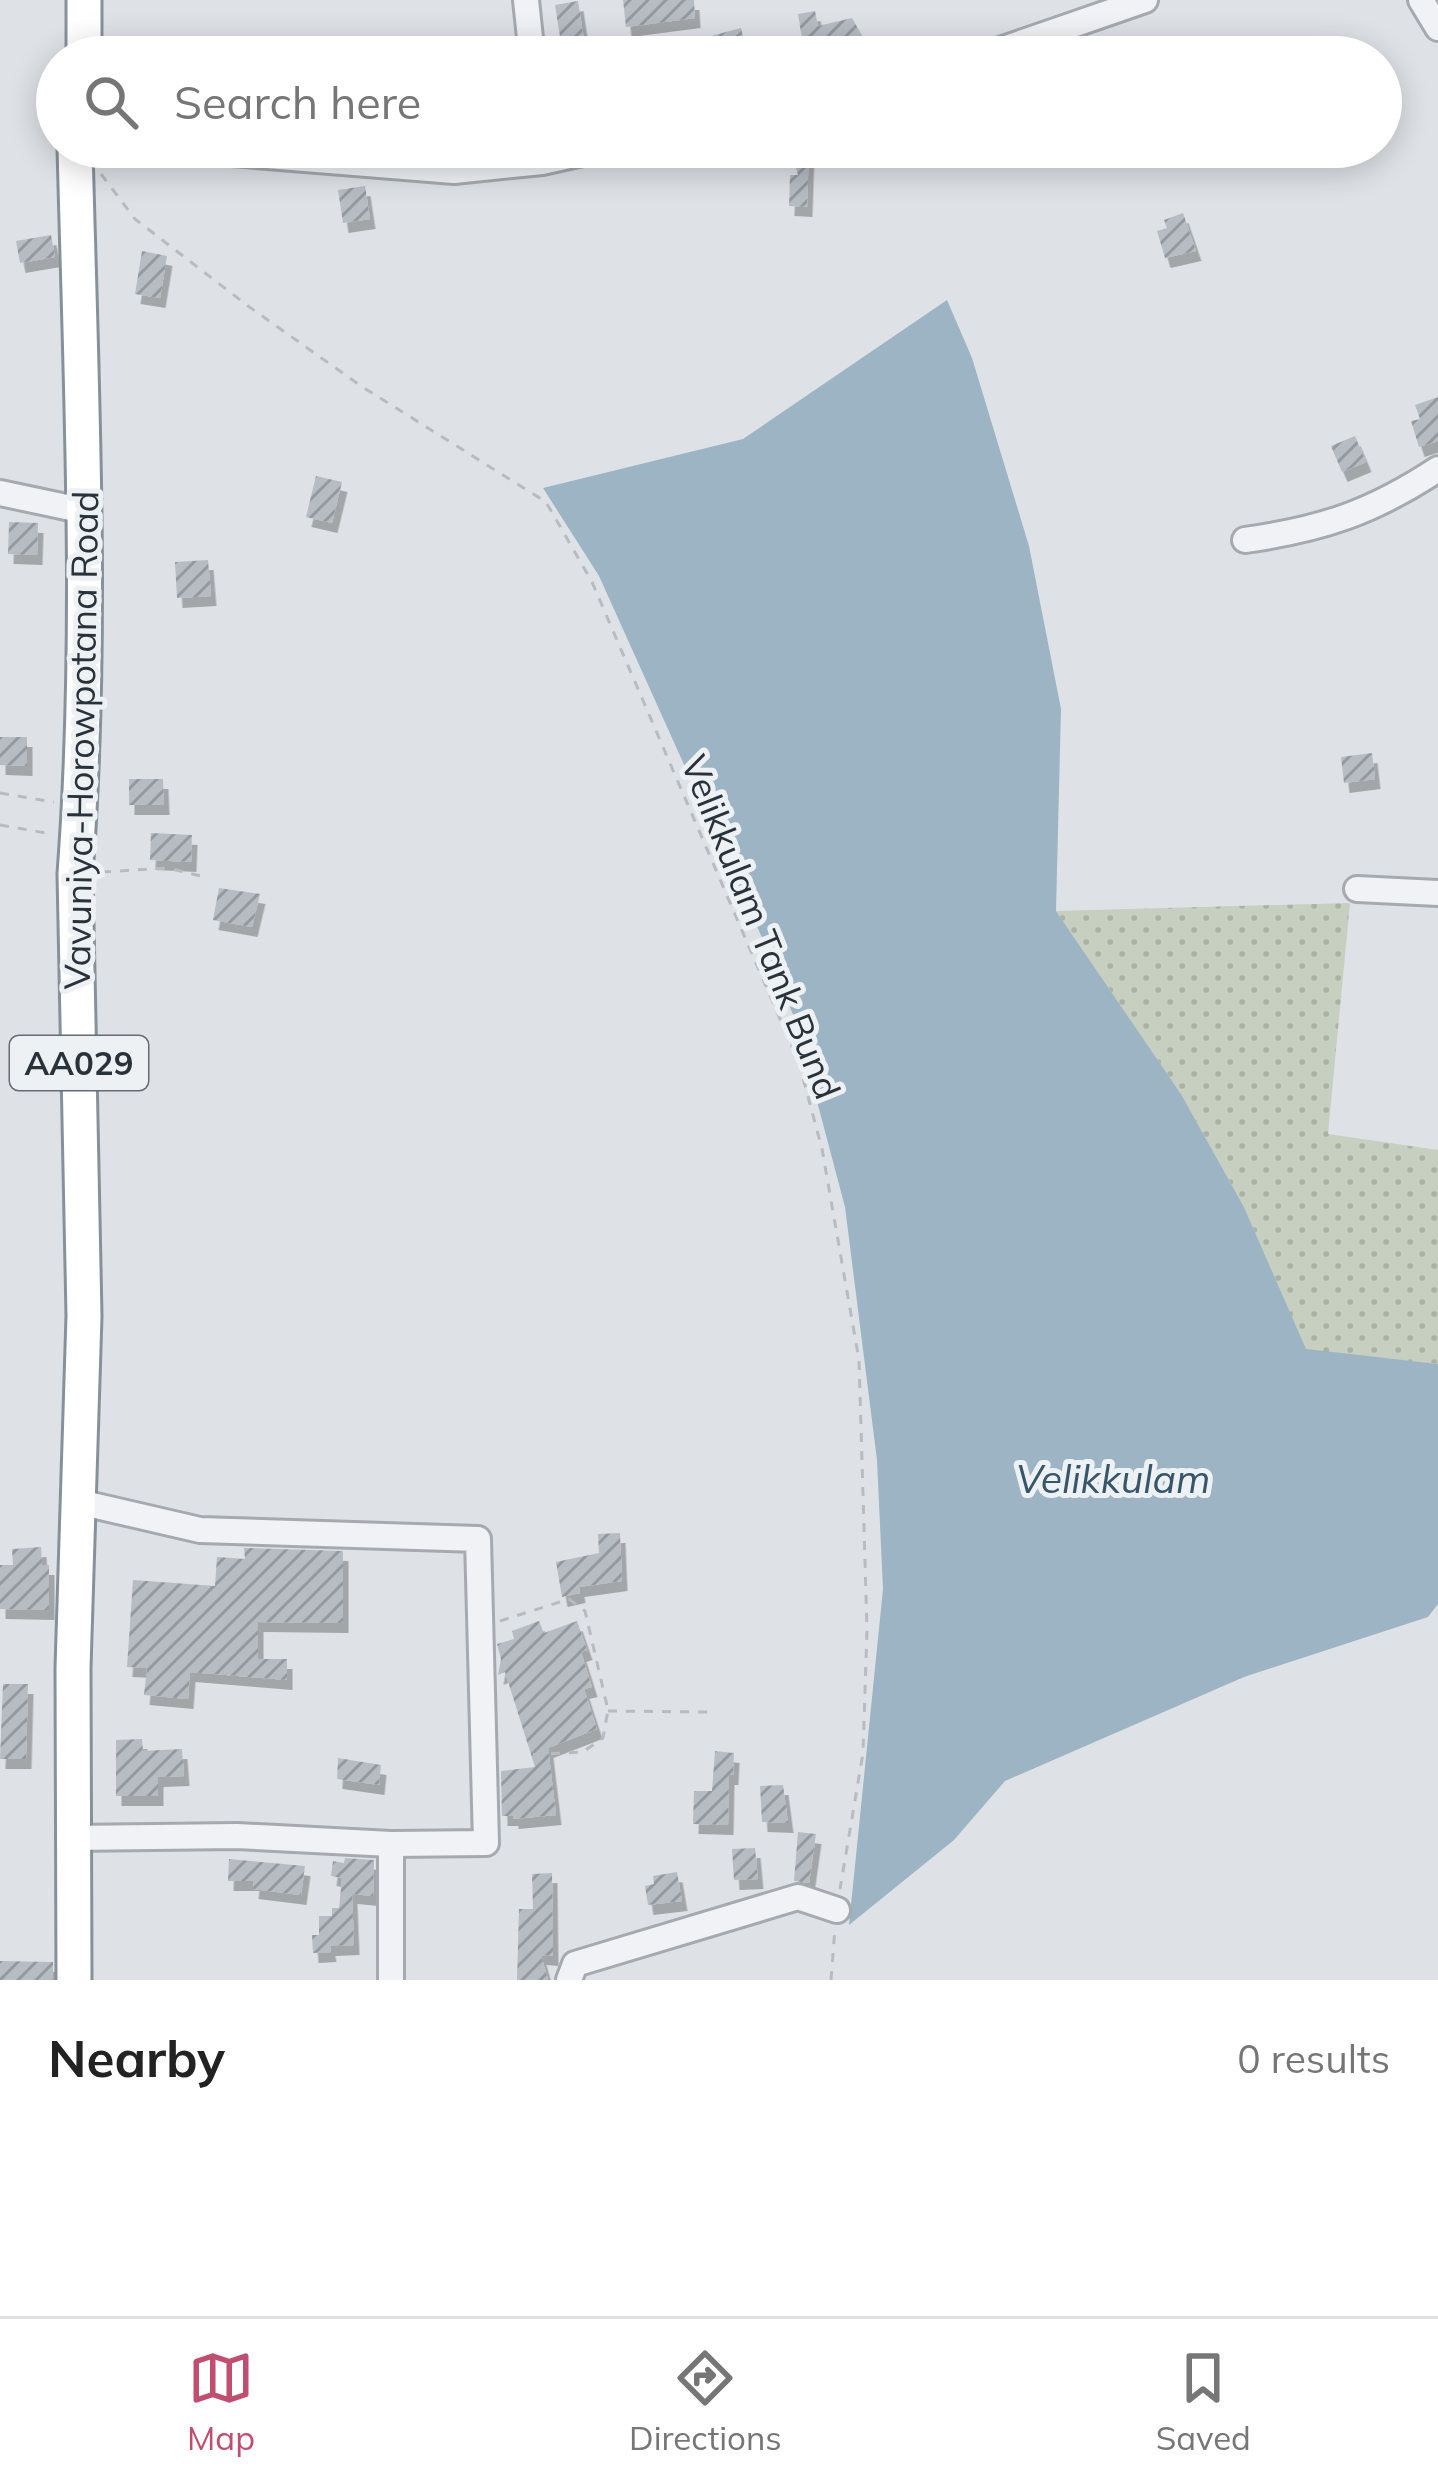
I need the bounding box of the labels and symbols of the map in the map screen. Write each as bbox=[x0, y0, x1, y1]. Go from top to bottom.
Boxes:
street label: Vavuniya-Horowpotana Road bbox=[54, 490, 107, 990]
street label: Velikkulam Tank Bund bbox=[672, 749, 851, 1105]
road number: AA029 bbox=[10, 1036, 148, 1090]
water label: Velikkulam bbox=[1016, 1454, 1210, 1503]

